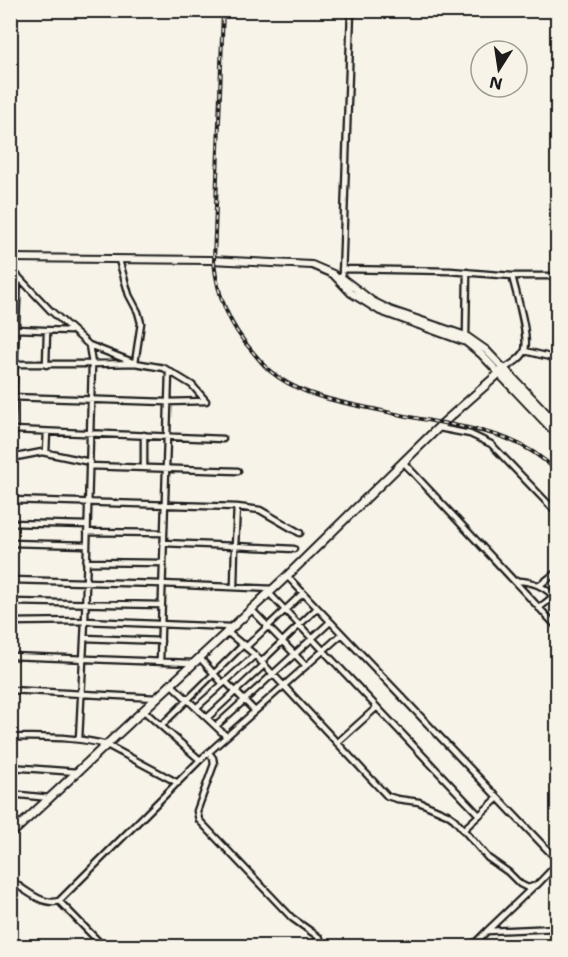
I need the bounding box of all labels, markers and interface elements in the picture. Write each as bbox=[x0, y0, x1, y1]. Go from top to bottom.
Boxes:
north arrow bbox=[469, 39, 529, 99]
text: N bbox=[488, 72, 504, 95]

